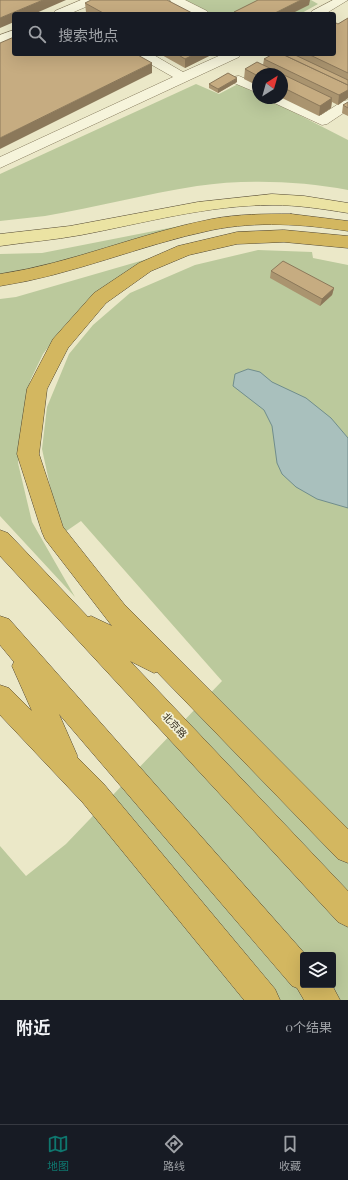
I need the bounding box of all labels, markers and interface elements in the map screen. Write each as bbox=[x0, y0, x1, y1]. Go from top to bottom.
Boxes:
search box bbox=[12, 12, 336, 56]
icon: search bbox=[26, 23, 48, 45]
text: 搜索地点 bbox=[58, 25, 118, 45]
north arrow bbox=[252, 68, 288, 104]
street label: 北京路 bbox=[160, 709, 190, 741]
map controls bbox=[300, 952, 336, 988]
button: layers bbox=[300, 952, 336, 988]
text: 附近 bbox=[16, 1016, 50, 1038]
text: 0个结果 bbox=[285, 1018, 332, 1035]
tab: 地图 bbox=[47, 1133, 69, 1173]
tab: 路线 bbox=[163, 1133, 185, 1173]
tab: 收藏 bbox=[279, 1133, 301, 1173]

